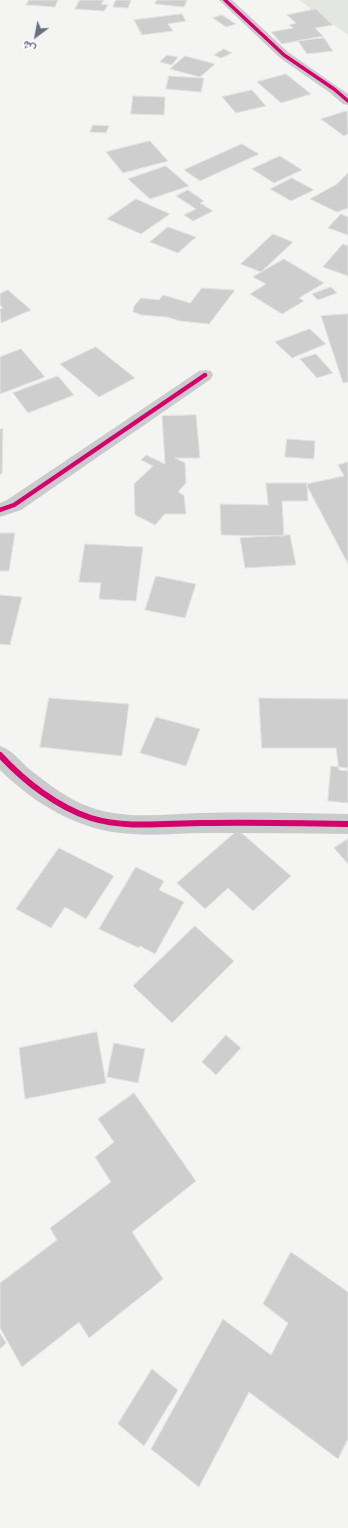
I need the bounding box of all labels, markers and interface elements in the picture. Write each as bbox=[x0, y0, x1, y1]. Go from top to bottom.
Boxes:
north arrow bbox=[16, 16, 56, 56]
text: ش bbox=[20, 37, 39, 56]

